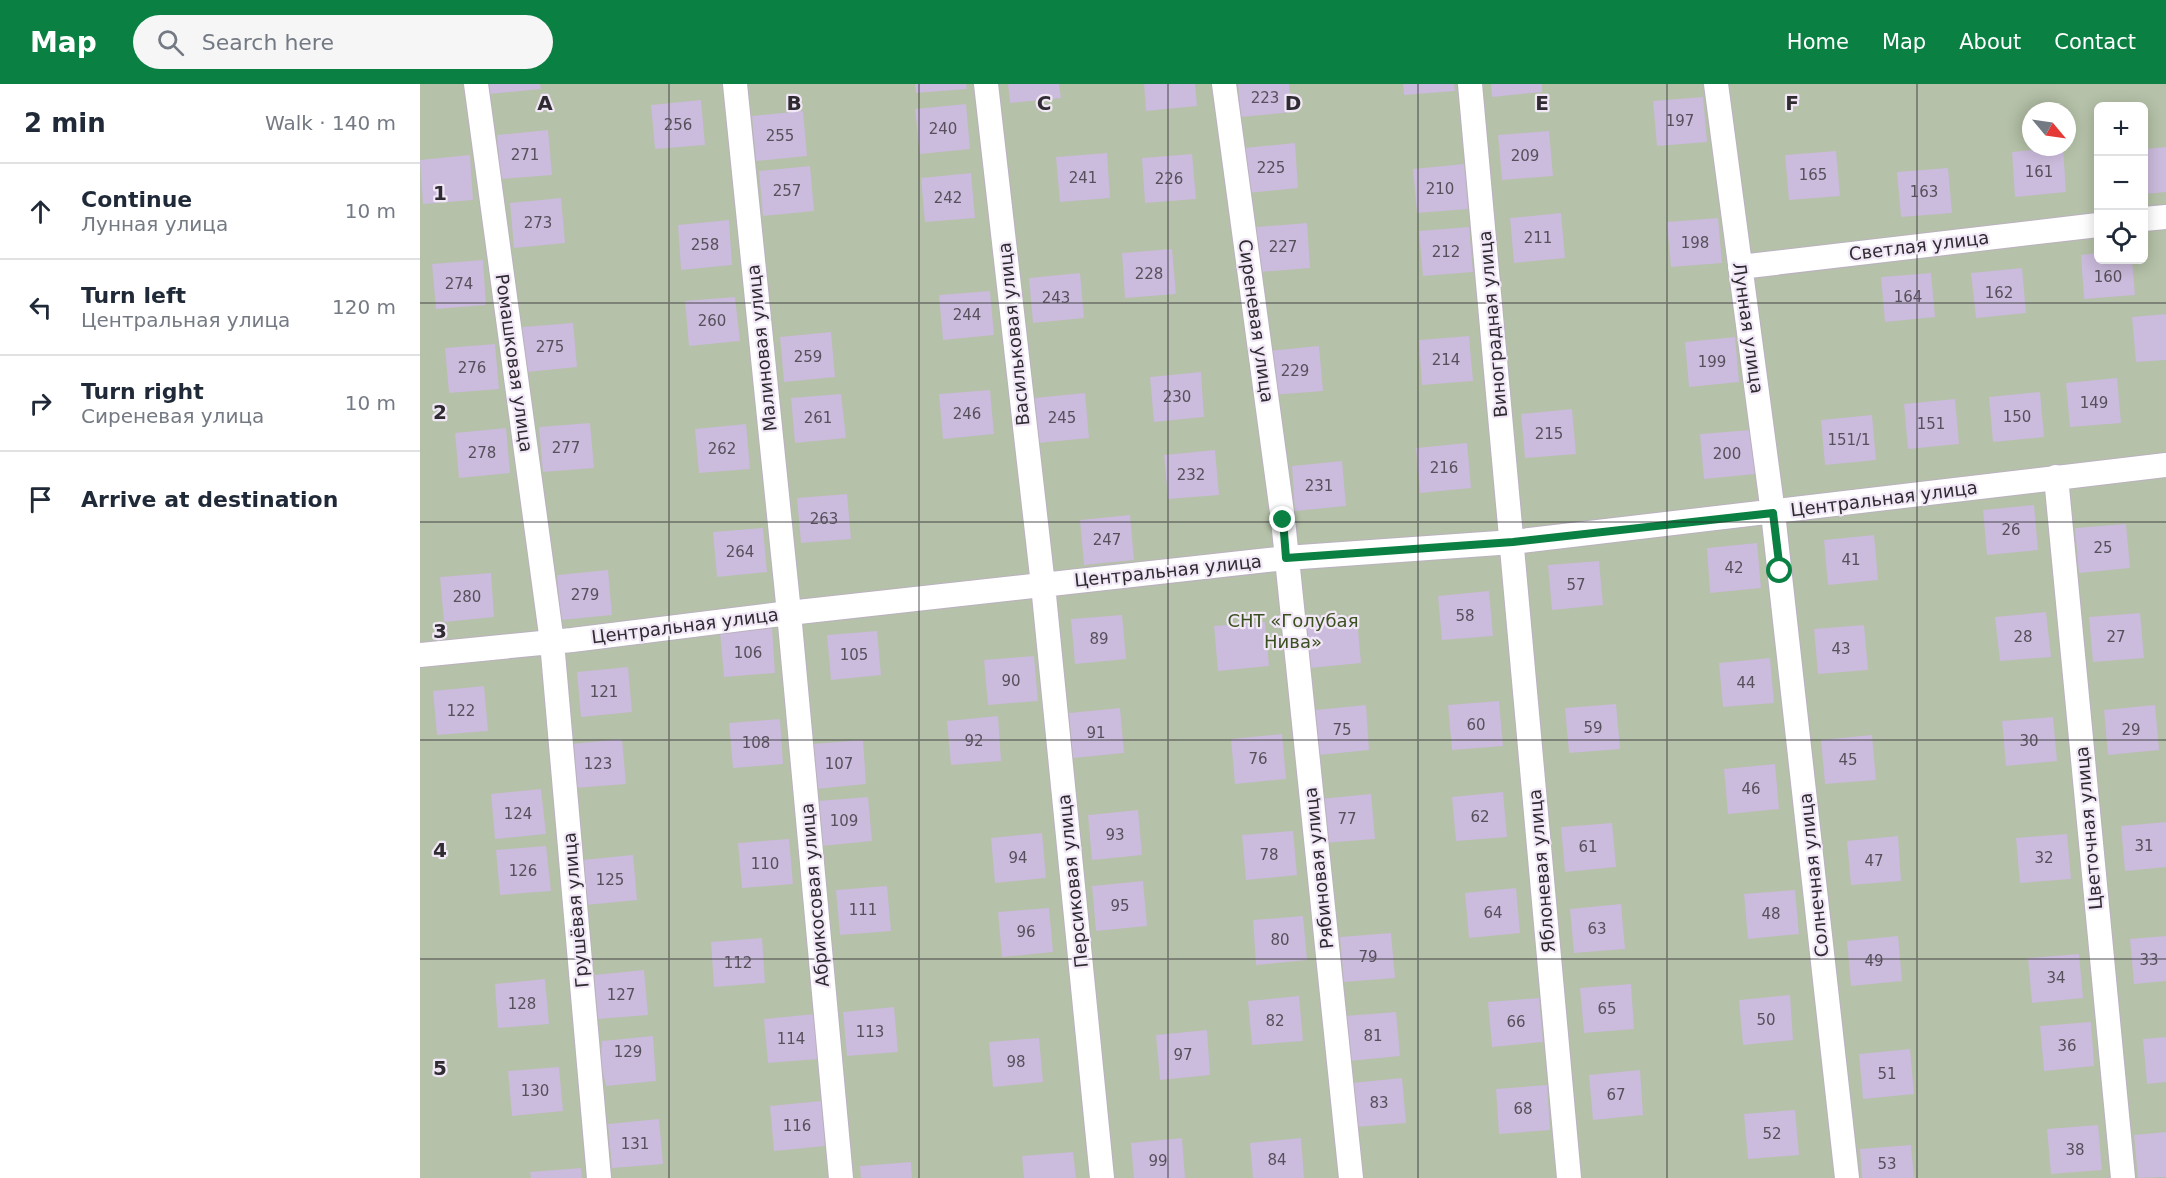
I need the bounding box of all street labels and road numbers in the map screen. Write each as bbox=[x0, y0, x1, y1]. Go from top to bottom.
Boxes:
street label: Светлая улица bbox=[1848, 226, 1990, 265]
street label: Виноградная улица bbox=[1474, 230, 1511, 418]
street label: Сиреневая улица bbox=[1235, 238, 1278, 404]
street label: Васильковая улица bbox=[993, 241, 1034, 427]
street label: Лунная улица bbox=[1729, 261, 1768, 395]
street label: Малиновая улица bbox=[742, 263, 781, 433]
street label: Ромашковая улица bbox=[492, 272, 537, 454]
street label: Центральная улица bbox=[1789, 477, 1979, 520]
street label: Центральная улица bbox=[1073, 550, 1263, 591]
street label: Центральная улица bbox=[590, 604, 780, 647]
street label: Цветочная улица bbox=[2071, 745, 2106, 911]
street label: Рябиновая улица bbox=[1300, 786, 1337, 950]
street label: Яблоневая улица bbox=[1524, 788, 1559, 954]
street label: Солнечная улица bbox=[1794, 792, 1833, 958]
street label: Персиковая улица bbox=[1053, 793, 1092, 969]
street label: Абрикосовая улица bbox=[796, 802, 833, 988]
street label: Грушёвая улица bbox=[558, 831, 593, 989]

